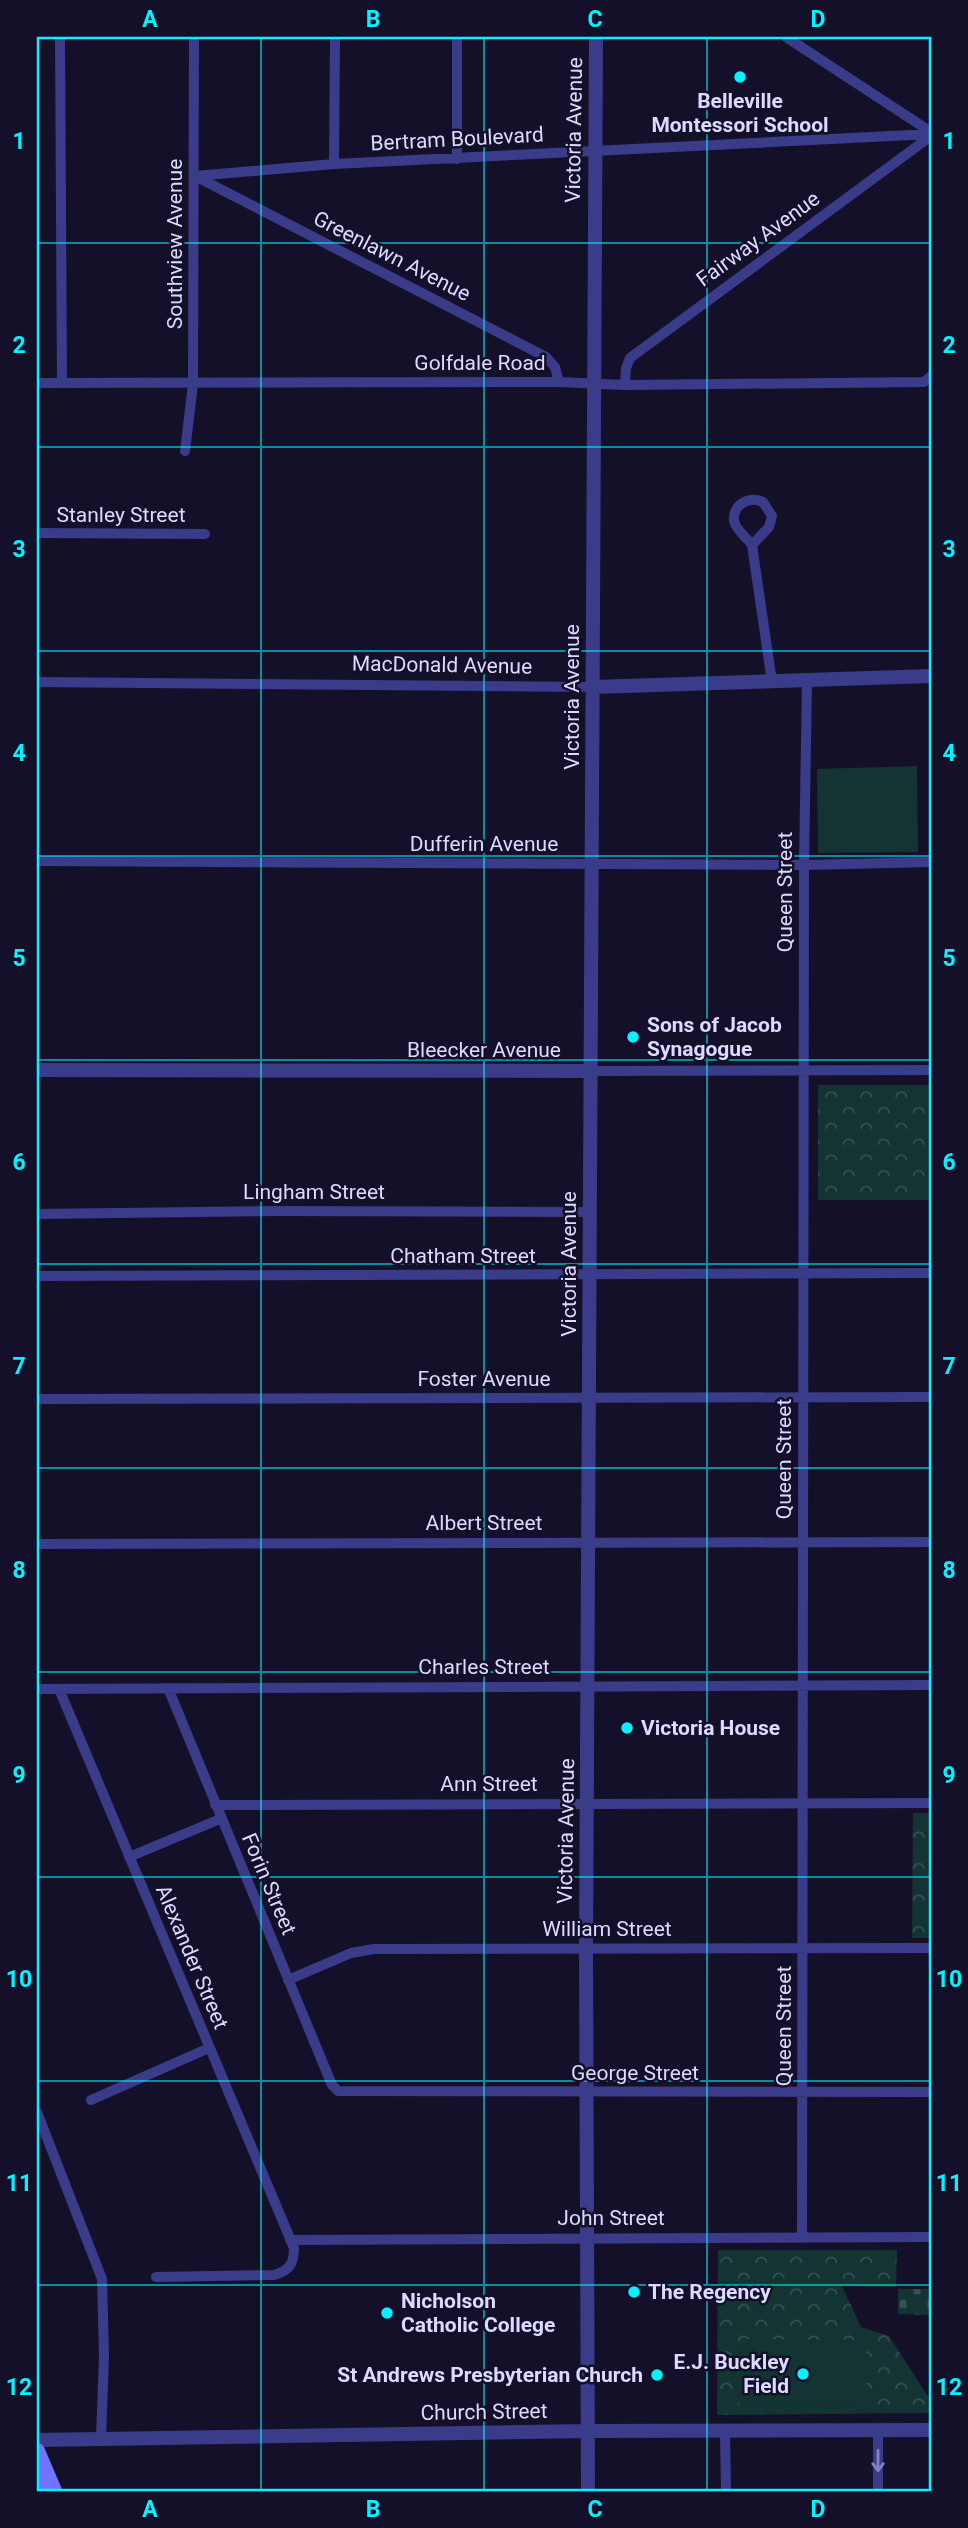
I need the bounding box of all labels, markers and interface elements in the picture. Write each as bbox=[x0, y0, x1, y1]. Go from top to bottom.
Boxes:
text: A bbox=[142, 6, 158, 33]
text: B bbox=[366, 6, 380, 33]
text: C bbox=[587, 6, 603, 33]
text: D bbox=[811, 6, 825, 33]
street label: Victoria Avenue bbox=[561, 57, 587, 203]
marker: Belleville Montessori School bbox=[732, 69, 748, 85]
place label: Belleville Montessori School bbox=[651, 89, 829, 137]
street label: Bertram Boulevard bbox=[370, 122, 544, 156]
text: 1 bbox=[12, 128, 26, 155]
text: 1 bbox=[942, 128, 956, 155]
street label: Southview Avenue bbox=[163, 159, 187, 329]
street label: Fairway Avenue bbox=[692, 186, 824, 292]
street label: Greenlawn Avenue bbox=[310, 206, 474, 306]
text: 2 bbox=[12, 332, 26, 359]
text: 2 bbox=[942, 332, 956, 359]
street label: Golfdale Road bbox=[414, 351, 546, 375]
street label: Stanley Street bbox=[56, 503, 186, 527]
text: 3 bbox=[12, 536, 26, 563]
text: 3 bbox=[942, 536, 956, 563]
street label: Victoria Avenue bbox=[560, 624, 584, 770]
street label: MacDonald Avenue bbox=[352, 651, 532, 679]
text: 4 bbox=[12, 740, 26, 767]
text: 4 bbox=[942, 740, 956, 767]
street label: Dufferin Avenue bbox=[410, 832, 558, 856]
street label: Queen Street bbox=[773, 832, 797, 952]
text: 5 bbox=[12, 945, 26, 972]
text: 5 bbox=[942, 945, 956, 972]
place label: Sons of Jacob Synagogue bbox=[647, 1013, 782, 1061]
marker: Sons of Jacob Synagogue bbox=[625, 1029, 641, 1045]
street label: Bleecker Avenue bbox=[407, 1038, 561, 1062]
text: 6 bbox=[12, 1149, 26, 1176]
text: 6 bbox=[942, 1149, 956, 1176]
street label: Lingham Street bbox=[243, 1180, 385, 1204]
street label: Victoria Avenue bbox=[557, 1191, 581, 1337]
street label: Chatham Street bbox=[390, 1244, 536, 1268]
text: 7 bbox=[12, 1353, 26, 1380]
text: 7 bbox=[942, 1353, 956, 1380]
street label: Foster Avenue bbox=[417, 1367, 551, 1391]
street label: Queen Street bbox=[772, 1399, 796, 1519]
street label: Albert Street bbox=[426, 1511, 543, 1535]
text: 8 bbox=[12, 1557, 26, 1584]
text: 8 bbox=[942, 1557, 956, 1584]
street label: Charles Street bbox=[418, 1655, 550, 1679]
place label: Victoria House bbox=[641, 1716, 780, 1740]
marker: Victoria House bbox=[619, 1720, 635, 1736]
street label: Victoria Avenue bbox=[553, 1758, 579, 1904]
text: 9 bbox=[12, 1762, 26, 1789]
text: 9 bbox=[942, 1762, 956, 1789]
street label: Ann Street bbox=[440, 1772, 538, 1796]
street label: Forin Street bbox=[237, 1830, 301, 1938]
street label: Alexander Street bbox=[151, 1881, 233, 2033]
street label: William Street bbox=[542, 1917, 672, 1941]
text: 10 bbox=[6, 1966, 32, 1993]
street label: Queen Street bbox=[772, 1966, 796, 2086]
text: 10 bbox=[936, 1966, 962, 1993]
street label: George Street bbox=[571, 2061, 699, 2085]
text: 11 bbox=[6, 2170, 32, 2197]
text: 11 bbox=[936, 2170, 962, 2197]
street label: John Street bbox=[557, 2206, 665, 2230]
place label: The Regency bbox=[648, 2280, 771, 2304]
marker: The Regency bbox=[626, 2284, 642, 2300]
place label: Nicholson Catholic College bbox=[401, 2289, 555, 2337]
marker: Nicholson Catholic College bbox=[379, 2305, 395, 2321]
place label: E.J. Buckley Field bbox=[673, 2350, 789, 2398]
place label: St Andrews Presbyterian Church bbox=[337, 2363, 643, 2387]
marker: E.J. Buckley Field bbox=[795, 2366, 811, 2382]
marker: St Andrews Presbyterian Church bbox=[649, 2367, 665, 2383]
text: 12 bbox=[6, 2374, 32, 2401]
text: 12 bbox=[936, 2374, 962, 2401]
street label: Church Street bbox=[420, 2399, 548, 2425]
one-way arrow bbox=[871, 2449, 885, 2472]
text: A bbox=[142, 2496, 158, 2523]
text: B bbox=[366, 2496, 380, 2523]
text: C bbox=[587, 2496, 603, 2523]
text: D bbox=[811, 2496, 825, 2523]

